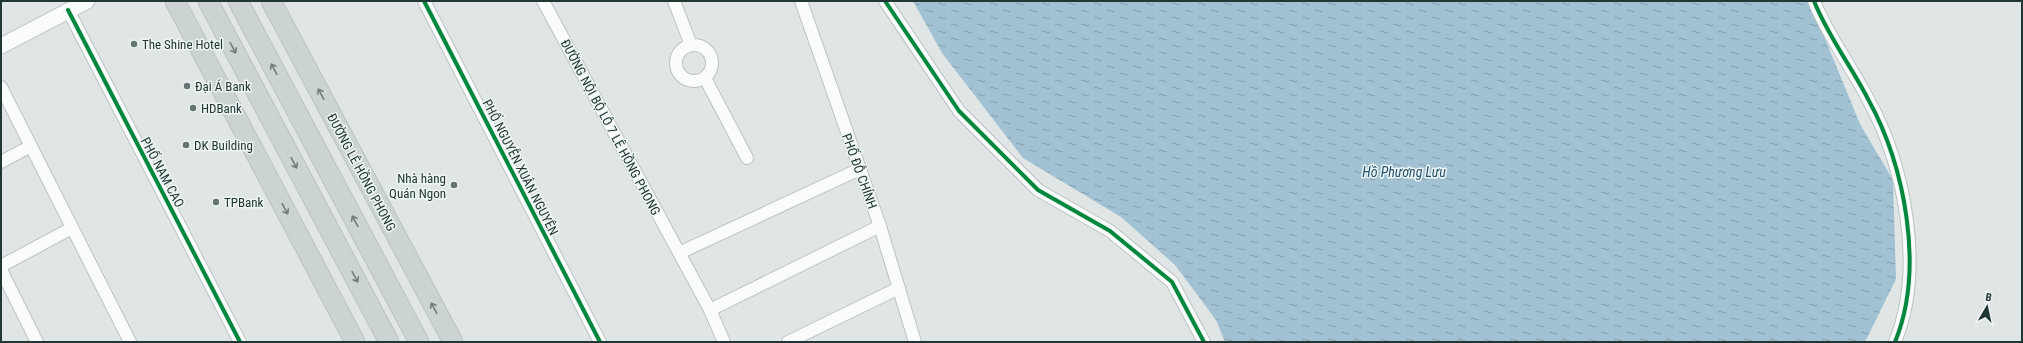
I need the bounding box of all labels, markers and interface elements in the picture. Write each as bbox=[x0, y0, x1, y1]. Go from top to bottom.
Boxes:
street label: ĐƯỜNG NỘI BỘ LÔ 7 LÊ HỒNG PHONG bbox=[558, 36, 664, 218]
place label: The Shine Hotel bbox=[142, 37, 223, 52]
marker: The Shine Hotel bbox=[129, 39, 139, 49]
one-way arrow bbox=[230, 42, 237, 54]
one-way arrow bbox=[270, 63, 278, 75]
place label: Đại Á Bank bbox=[195, 79, 251, 94]
marker: Đại Á Bank bbox=[182, 81, 192, 91]
one-way arrow bbox=[316, 88, 324, 100]
street label: PHỐ NGUYỄN XUÂN NGUYÊN bbox=[480, 96, 562, 238]
place label: HDBank bbox=[201, 101, 242, 116]
marker: HDBank bbox=[188, 103, 198, 113]
street label: ĐƯỜNG LÊ HỒNG PHONG bbox=[324, 110, 400, 234]
street label: PHỐ ĐỖ CHÍNH bbox=[839, 131, 881, 211]
street label: PHỐ NAM CAO bbox=[138, 134, 188, 210]
place label: DK Building bbox=[194, 138, 253, 153]
marker: DK Building bbox=[181, 140, 191, 150]
one-way arrow bbox=[291, 156, 298, 168]
water label: Hồ Phương Lưu bbox=[1362, 164, 1446, 180]
place label: Nhà hàng Quán Ngon bbox=[389, 171, 446, 201]
marker: Nhà hàng Quán Ngon bbox=[449, 180, 459, 190]
place label: TPBank bbox=[224, 195, 264, 210]
marker: TPBank bbox=[211, 197, 221, 207]
one-way arrow bbox=[281, 203, 289, 215]
one-way arrow bbox=[350, 215, 358, 227]
one-way arrow bbox=[352, 271, 359, 283]
north arrow bbox=[1967, 287, 2007, 327]
text: B bbox=[1984, 291, 1993, 305]
one-way arrow bbox=[430, 302, 438, 314]

